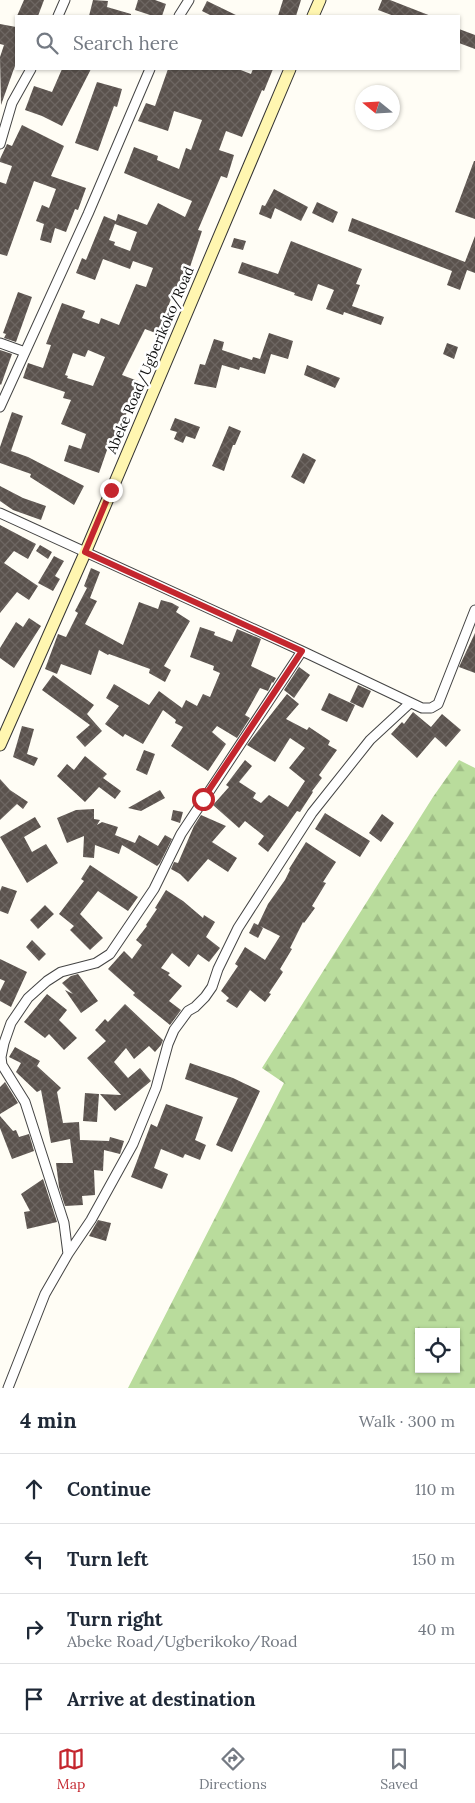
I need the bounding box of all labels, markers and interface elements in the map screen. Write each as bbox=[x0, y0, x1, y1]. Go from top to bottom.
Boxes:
search box bbox=[15, 15, 460, 70]
icon: search bbox=[33, 29, 61, 57]
text: Search here bbox=[73, 31, 179, 55]
north arrow bbox=[355, 85, 400, 130]
street label: Abeke Road/Ugberikoko/Road bbox=[102, 264, 198, 457]
route end bbox=[100, 479, 123, 502]
route start bbox=[192, 788, 215, 811]
map controls bbox=[415, 1328, 460, 1373]
button: locate bbox=[415, 1328, 460, 1373]
text: 4 min bbox=[20, 1407, 77, 1434]
text: Walk · 300 m bbox=[359, 1411, 455, 1431]
icon: ahead bbox=[20, 1475, 48, 1503]
text: Continue bbox=[67, 1477, 151, 1501]
text: 110 m bbox=[415, 1479, 455, 1499]
icon: left bbox=[20, 1545, 48, 1573]
text: Turn left bbox=[67, 1547, 148, 1571]
text: 150 m bbox=[412, 1549, 455, 1569]
text: Turn right bbox=[67, 1607, 163, 1631]
icon: right bbox=[20, 1615, 48, 1643]
text: 40 m bbox=[418, 1619, 455, 1639]
text: Abeke Road/Ugberikoko/Road bbox=[67, 1631, 298, 1651]
icon: arrive bbox=[20, 1685, 48, 1713]
text: Arrive at destination bbox=[67, 1687, 256, 1711]
tab: Map bbox=[57, 1745, 85, 1793]
tab: Directions bbox=[199, 1745, 267, 1793]
tab: Saved bbox=[380, 1745, 418, 1793]

